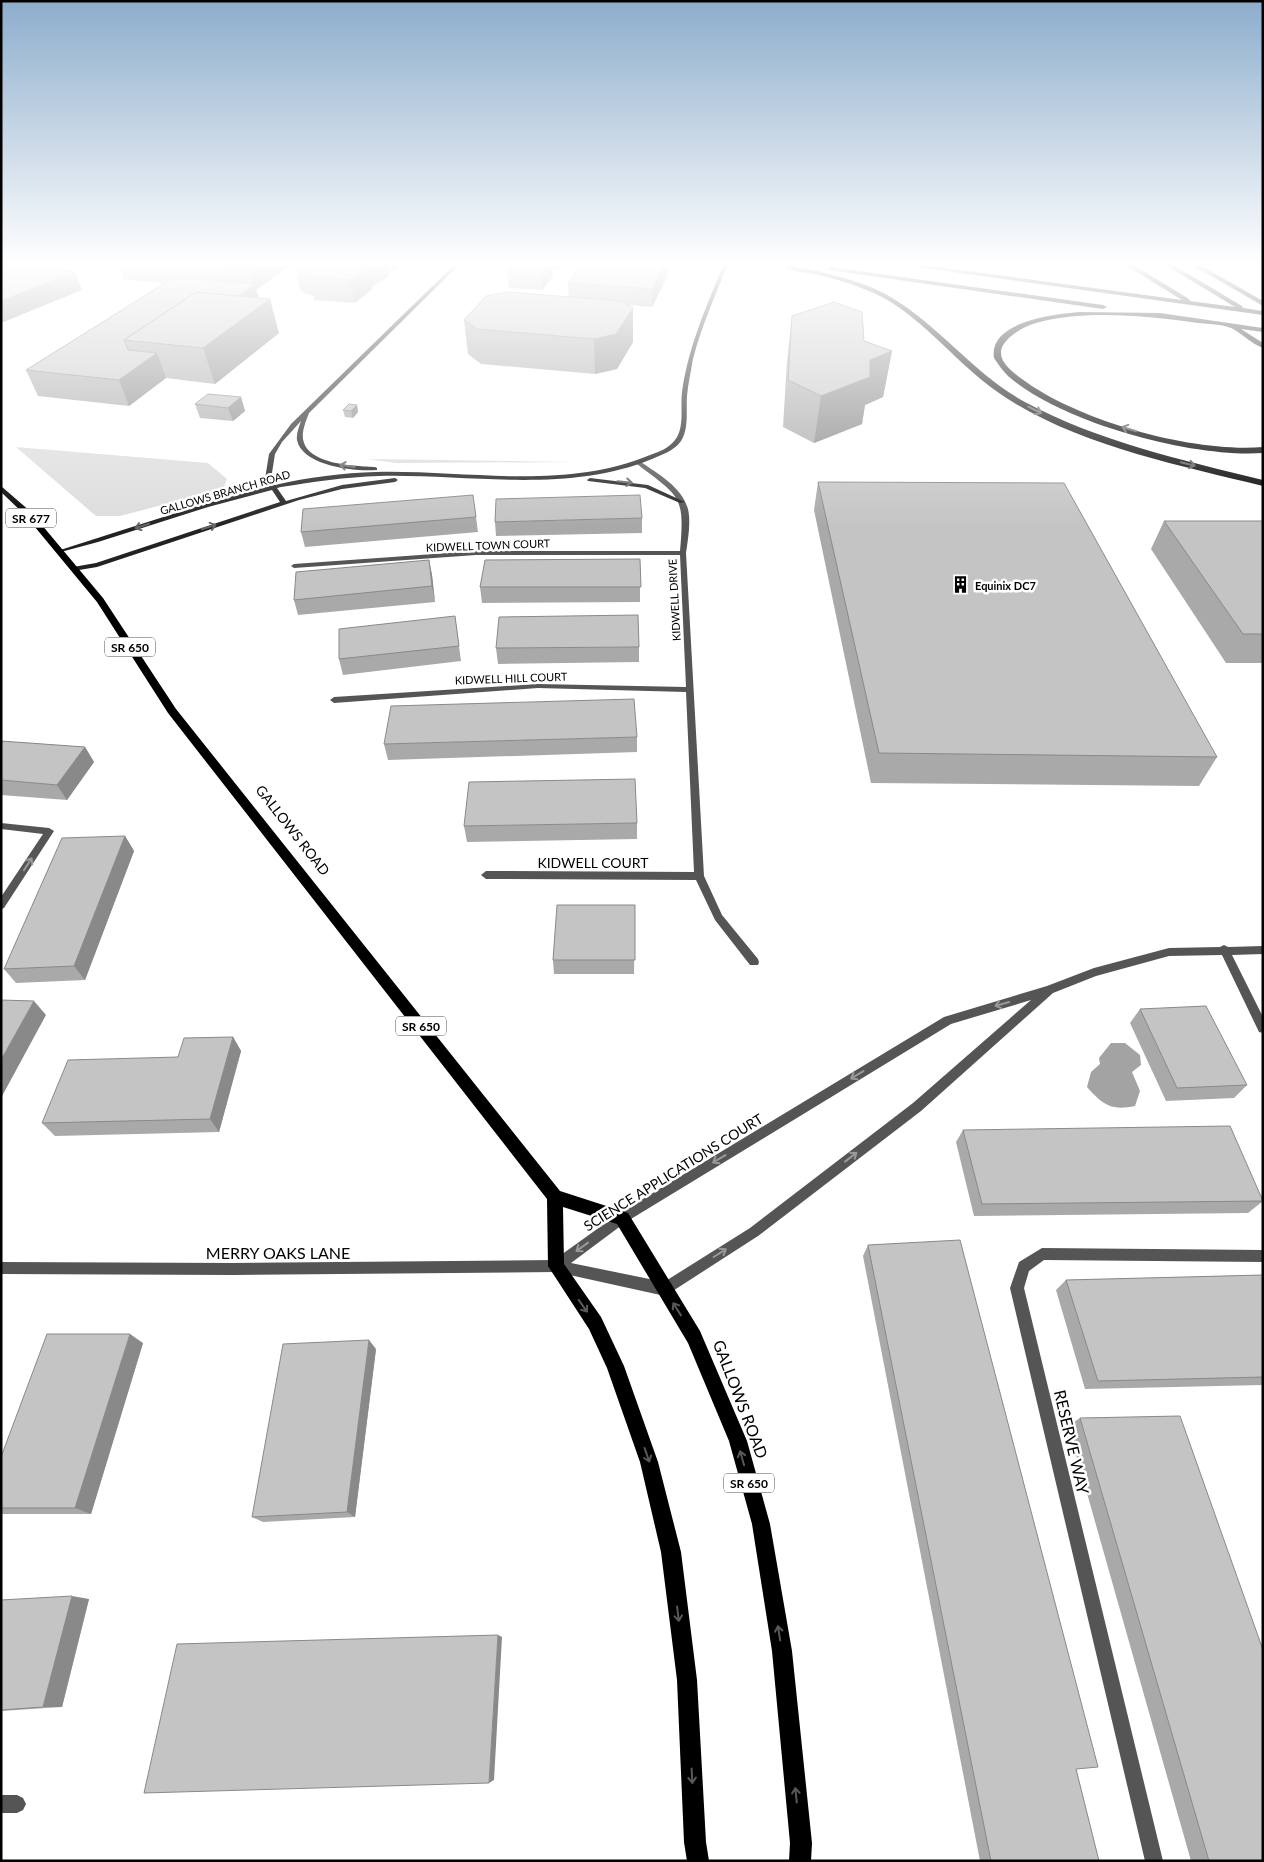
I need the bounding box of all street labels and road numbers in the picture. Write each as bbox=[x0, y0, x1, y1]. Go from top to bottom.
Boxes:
street label: GALLOWS BRANCH ROAD bbox=[158, 467, 292, 517]
road number: SR 677 bbox=[6, 508, 56, 528]
street label: KIDWELL TOWN COURT bbox=[426, 536, 551, 554]
street label: KIDWELL DRIVE bbox=[665, 559, 683, 641]
road number: SR 650 bbox=[105, 638, 155, 656]
street label: KIDWELL HILL COURT bbox=[454, 670, 568, 686]
street label: GALLOWS ROAD bbox=[252, 781, 334, 879]
street label: KIDWELL COURT bbox=[537, 854, 649, 871]
road number: SR 650 bbox=[396, 1016, 446, 1036]
street label: SCIENCE APPLICATIONS COURT bbox=[580, 1109, 766, 1234]
street label: MERRY OAKS LANE bbox=[206, 1243, 350, 1262]
street label: GALLOWS ROAD bbox=[710, 1337, 772, 1461]
street label: RESERVE WAY bbox=[1051, 1388, 1093, 1496]
road number: SR 650 bbox=[724, 1474, 774, 1492]

